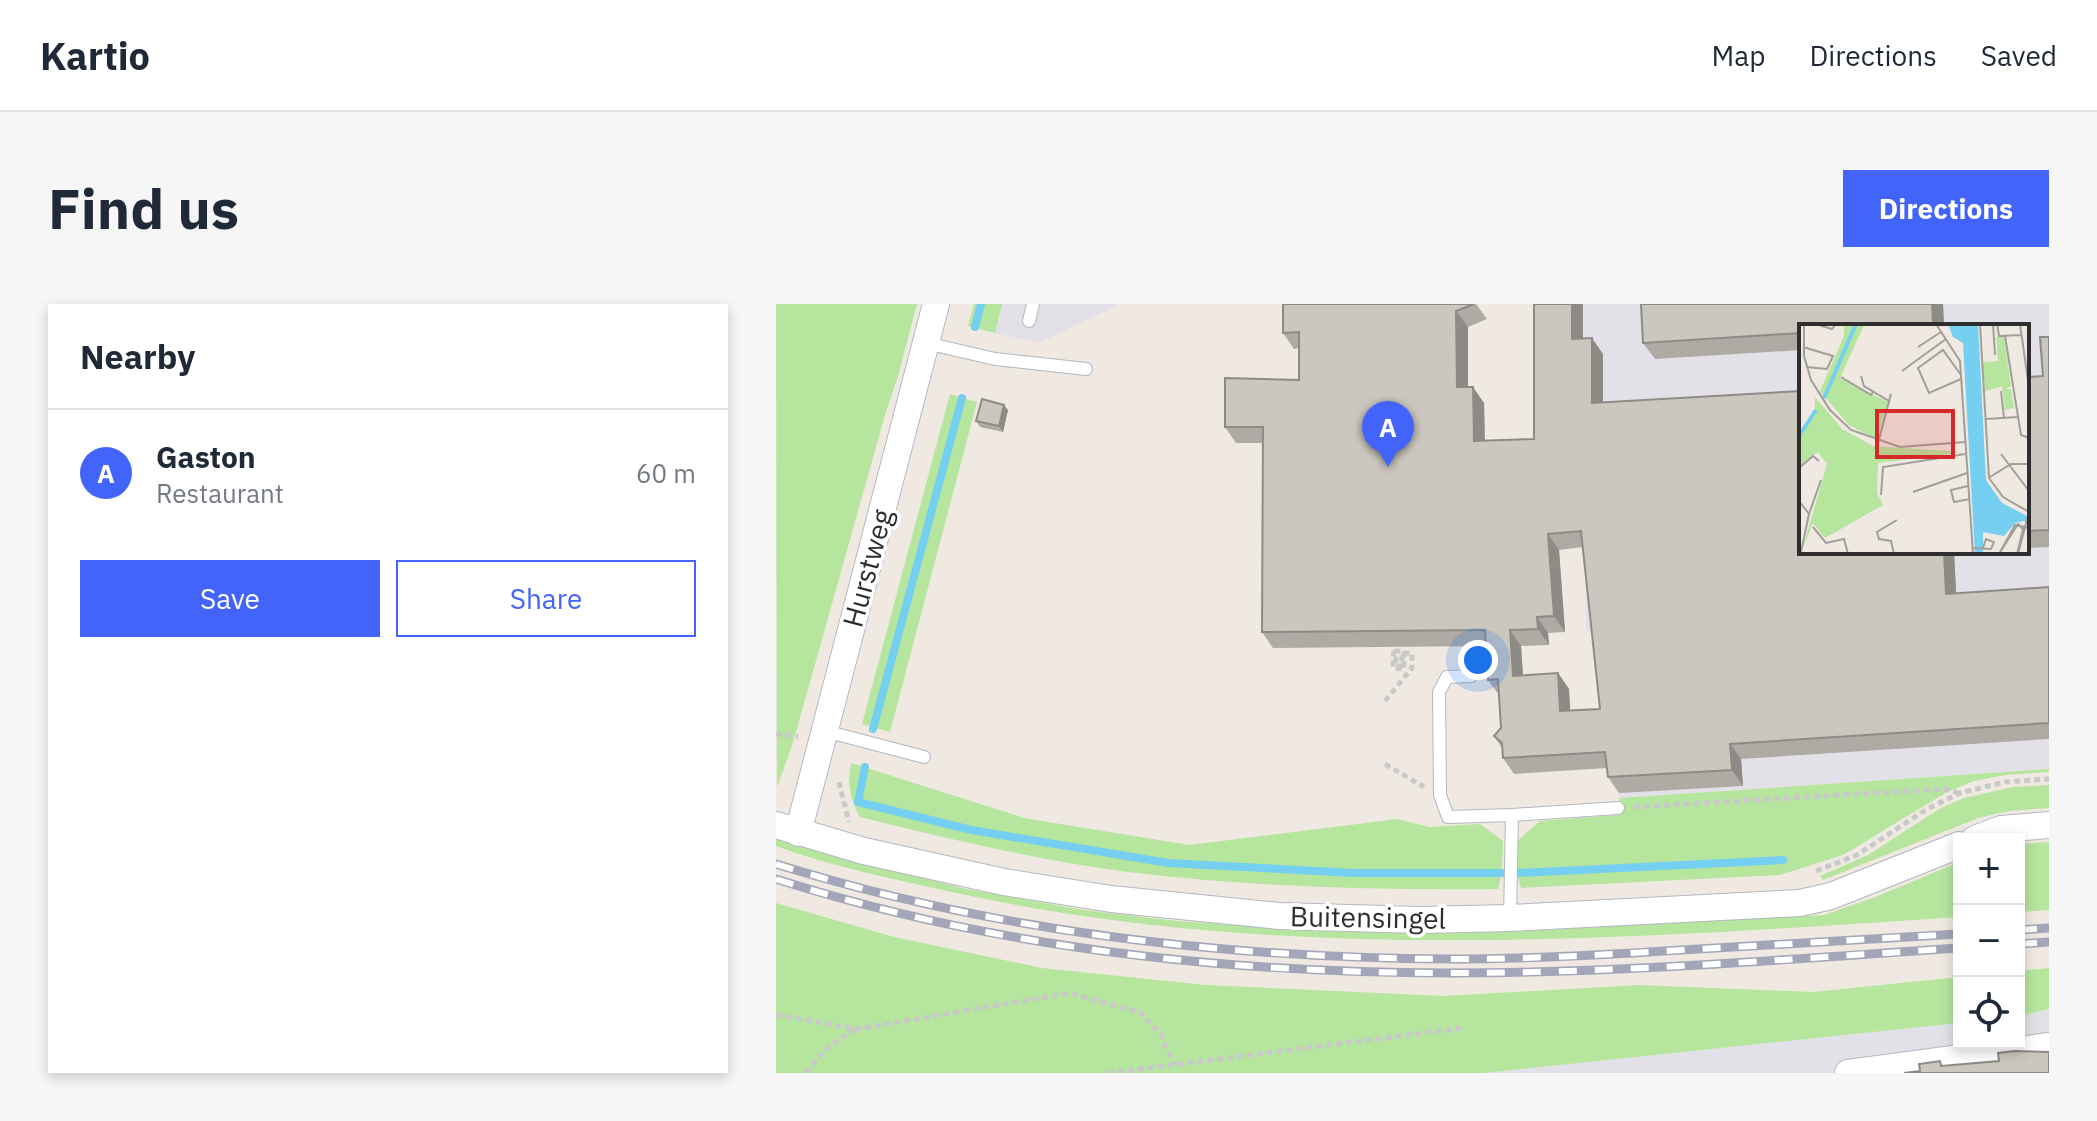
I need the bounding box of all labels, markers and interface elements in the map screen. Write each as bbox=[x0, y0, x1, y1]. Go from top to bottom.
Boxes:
text: Kartio bbox=[40, 31, 150, 80]
text: Map bbox=[1711, 37, 1765, 74]
text: Directions bbox=[1809, 37, 1937, 74]
text: Saved bbox=[1981, 37, 2057, 74]
button: Directions bbox=[1843, 170, 2049, 247]
text: Find us bbox=[48, 172, 239, 244]
inset map bbox=[1799, 324, 2029, 554]
text: Nearby bbox=[80, 334, 195, 378]
pin: A bbox=[1362, 401, 1414, 467]
text: Gaston bbox=[156, 437, 256, 476]
text: A bbox=[97, 456, 115, 490]
text: 60 m bbox=[636, 456, 696, 490]
text: Restaurant bbox=[156, 476, 284, 510]
street label: Hurstweg bbox=[834, 505, 901, 631]
button: Save bbox=[80, 560, 380, 637]
button: Share bbox=[396, 560, 696, 637]
your location bbox=[1458, 640, 1498, 680]
map controls bbox=[1953, 833, 2025, 1049]
button: + bbox=[1953, 833, 2025, 905]
street label: Buitensingel bbox=[1290, 897, 1446, 937]
button: − bbox=[1953, 905, 2025, 977]
button: locate bbox=[1953, 977, 2025, 1049]

